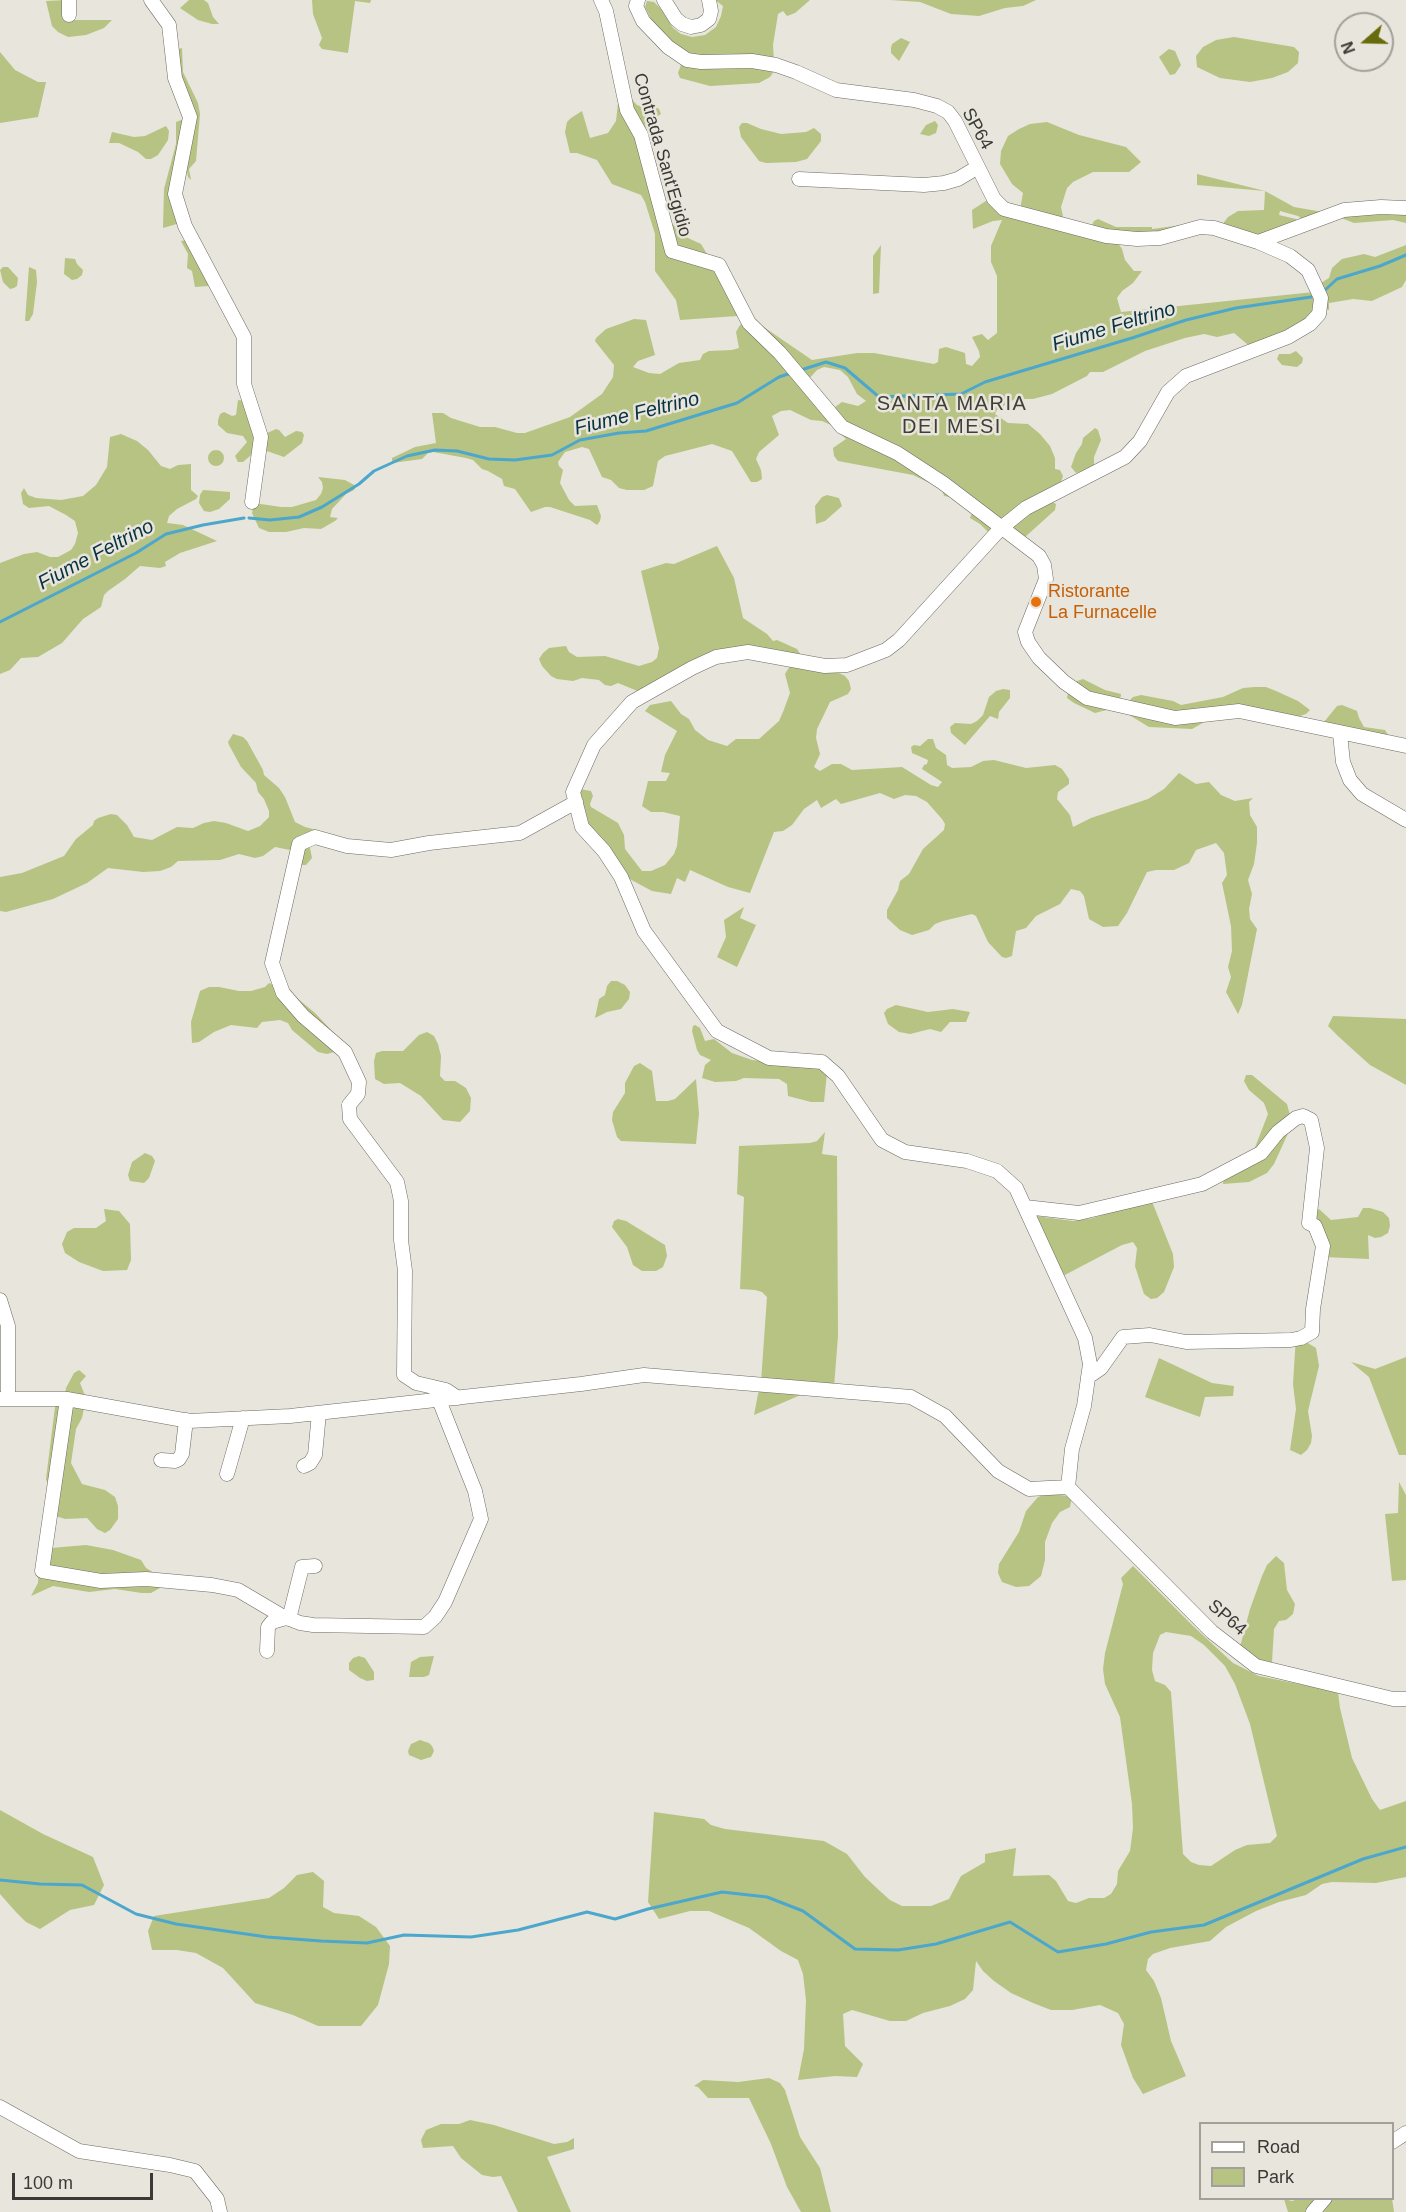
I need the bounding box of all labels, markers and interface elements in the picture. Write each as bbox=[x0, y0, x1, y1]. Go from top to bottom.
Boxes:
north arrow bbox=[1334, 12, 1394, 72]
text: N bbox=[1339, 39, 1358, 56]
street label: Contrada Sant'Egidio bbox=[628, 71, 696, 239]
street label: SP64 bbox=[957, 105, 997, 153]
water label: Fiume Feltrino bbox=[1049, 297, 1179, 357]
water label: Fiume Feltrino bbox=[572, 387, 702, 441]
district label: SANTA MARIA DEI MESI bbox=[877, 392, 1027, 439]
water label: Fiume Feltrino bbox=[34, 514, 158, 596]
place label: Ristorante La Furnacelle bbox=[1048, 581, 1157, 624]
marker: Ristorante La Furnacelle bbox=[1029, 595, 1043, 609]
street label: SP64 bbox=[1203, 1595, 1251, 1641]
legend bbox=[1199, 2122, 1394, 2200]
text: Road bbox=[1257, 2137, 1300, 2157]
scale bar bbox=[15, 2161, 156, 2199]
text: Park bbox=[1257, 2167, 1294, 2187]
text: 100 m bbox=[23, 2173, 73, 2193]

